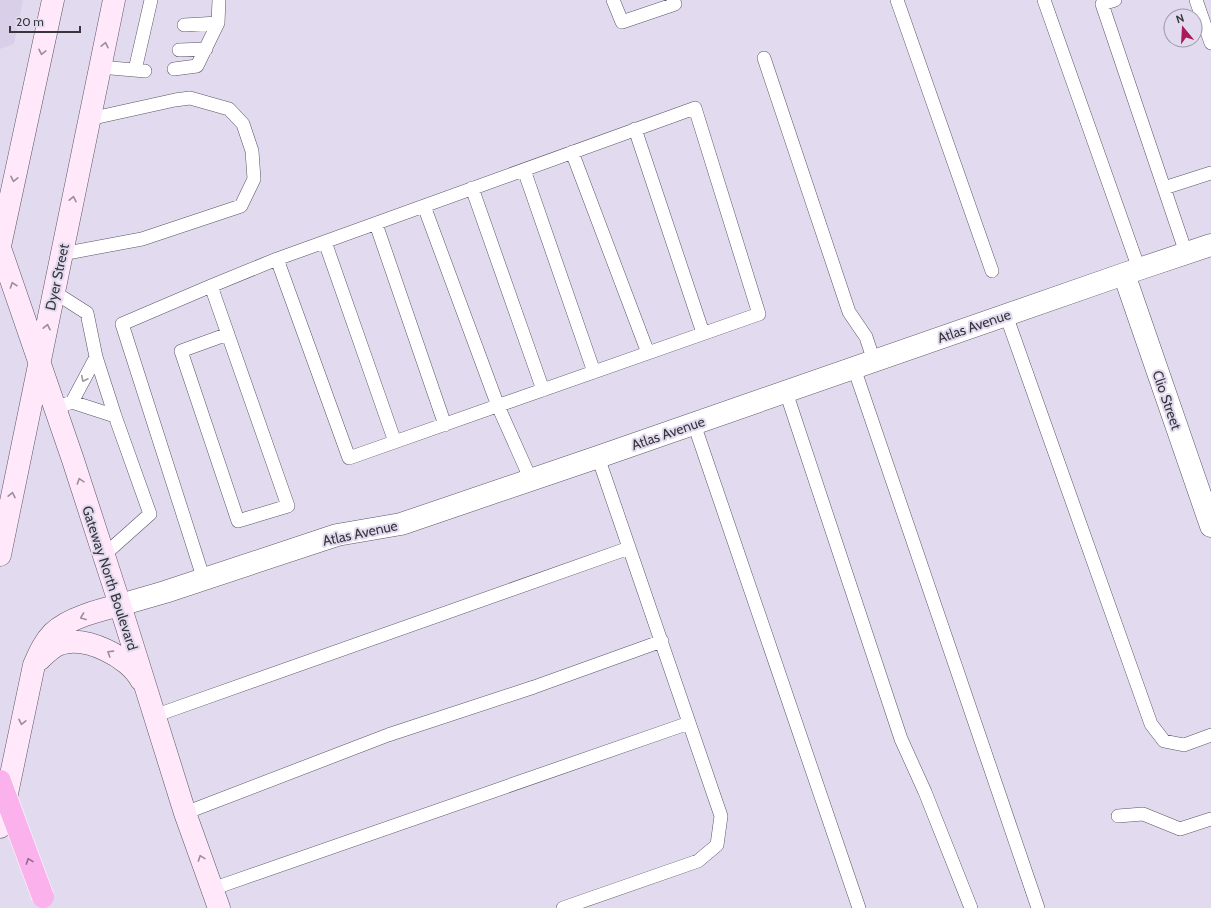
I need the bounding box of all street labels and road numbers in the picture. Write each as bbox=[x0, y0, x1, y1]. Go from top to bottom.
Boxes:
street label: Dyer Street bbox=[41, 242, 73, 312]
street label: Atlas Avenue bbox=[935, 305, 1013, 347]
street label: Clio Street bbox=[1148, 368, 1186, 432]
street label: Atlas Avenue bbox=[629, 412, 707, 454]
street label: Gateway North Boulevard bbox=[78, 503, 142, 653]
street label: Atlas Avenue bbox=[321, 516, 399, 550]

